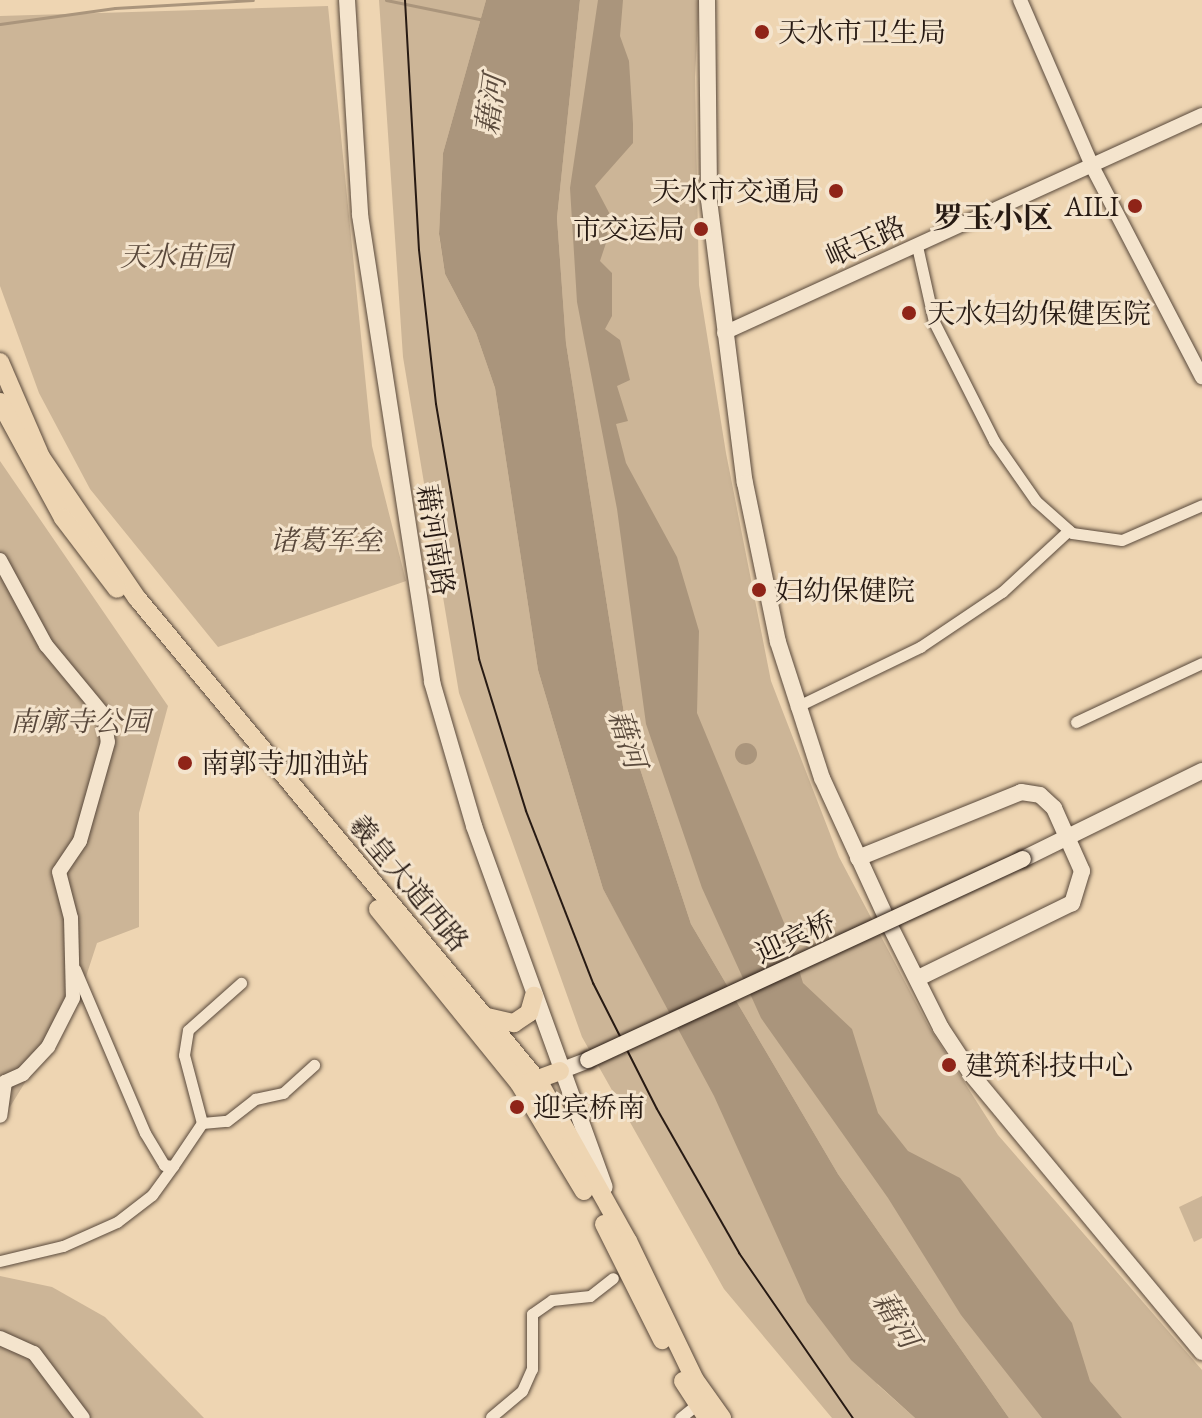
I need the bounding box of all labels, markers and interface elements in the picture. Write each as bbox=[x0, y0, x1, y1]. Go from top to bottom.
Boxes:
place label: 天水市卫生局 bbox=[778, 15, 946, 49]
marker: 天水市卫生局 bbox=[753, 23, 771, 41]
water label: 藉河 bbox=[469, 73, 513, 137]
place label: 天水市交通局 bbox=[652, 174, 820, 208]
marker: 天水市交通局 bbox=[827, 182, 845, 200]
place label: AILI bbox=[1064, 189, 1119, 223]
marker: AILI bbox=[1126, 197, 1144, 215]
district label: 罗玉小区 bbox=[933, 200, 1053, 236]
street label: 岷玉路 bbox=[820, 209, 910, 273]
place label: 市交运局 bbox=[573, 212, 685, 246]
marker: 市交运局 bbox=[692, 220, 710, 238]
park label: 天水苗园 bbox=[120, 239, 232, 273]
place label: 天水妇幼保健医院 bbox=[927, 296, 1151, 330]
marker: 天水妇幼保健医院 bbox=[898, 302, 920, 324]
street label: 藉河南路 bbox=[411, 482, 461, 598]
park label: 诸葛军垒 bbox=[270, 523, 382, 557]
place label: 妇幼保健院 bbox=[775, 573, 915, 607]
marker: 妇幼保健院 bbox=[750, 581, 768, 599]
park label: 南廓寺公园 bbox=[10, 704, 150, 738]
water label: 藉河 bbox=[601, 705, 653, 773]
place label: 南郭寺加油站 bbox=[201, 746, 369, 780]
marker: 南郭寺加油站 bbox=[176, 754, 194, 772]
street label: 羲皇大道西路 bbox=[342, 808, 476, 958]
street label: 迎宾桥 bbox=[750, 904, 840, 970]
place label: 建筑科技中心 bbox=[965, 1048, 1133, 1082]
marker: 建筑科技中心 bbox=[940, 1056, 958, 1074]
place label: 迎宾桥南 bbox=[533, 1090, 645, 1124]
marker: 迎宾桥南 bbox=[508, 1098, 526, 1116]
water label: 藉河 bbox=[865, 1285, 927, 1355]

